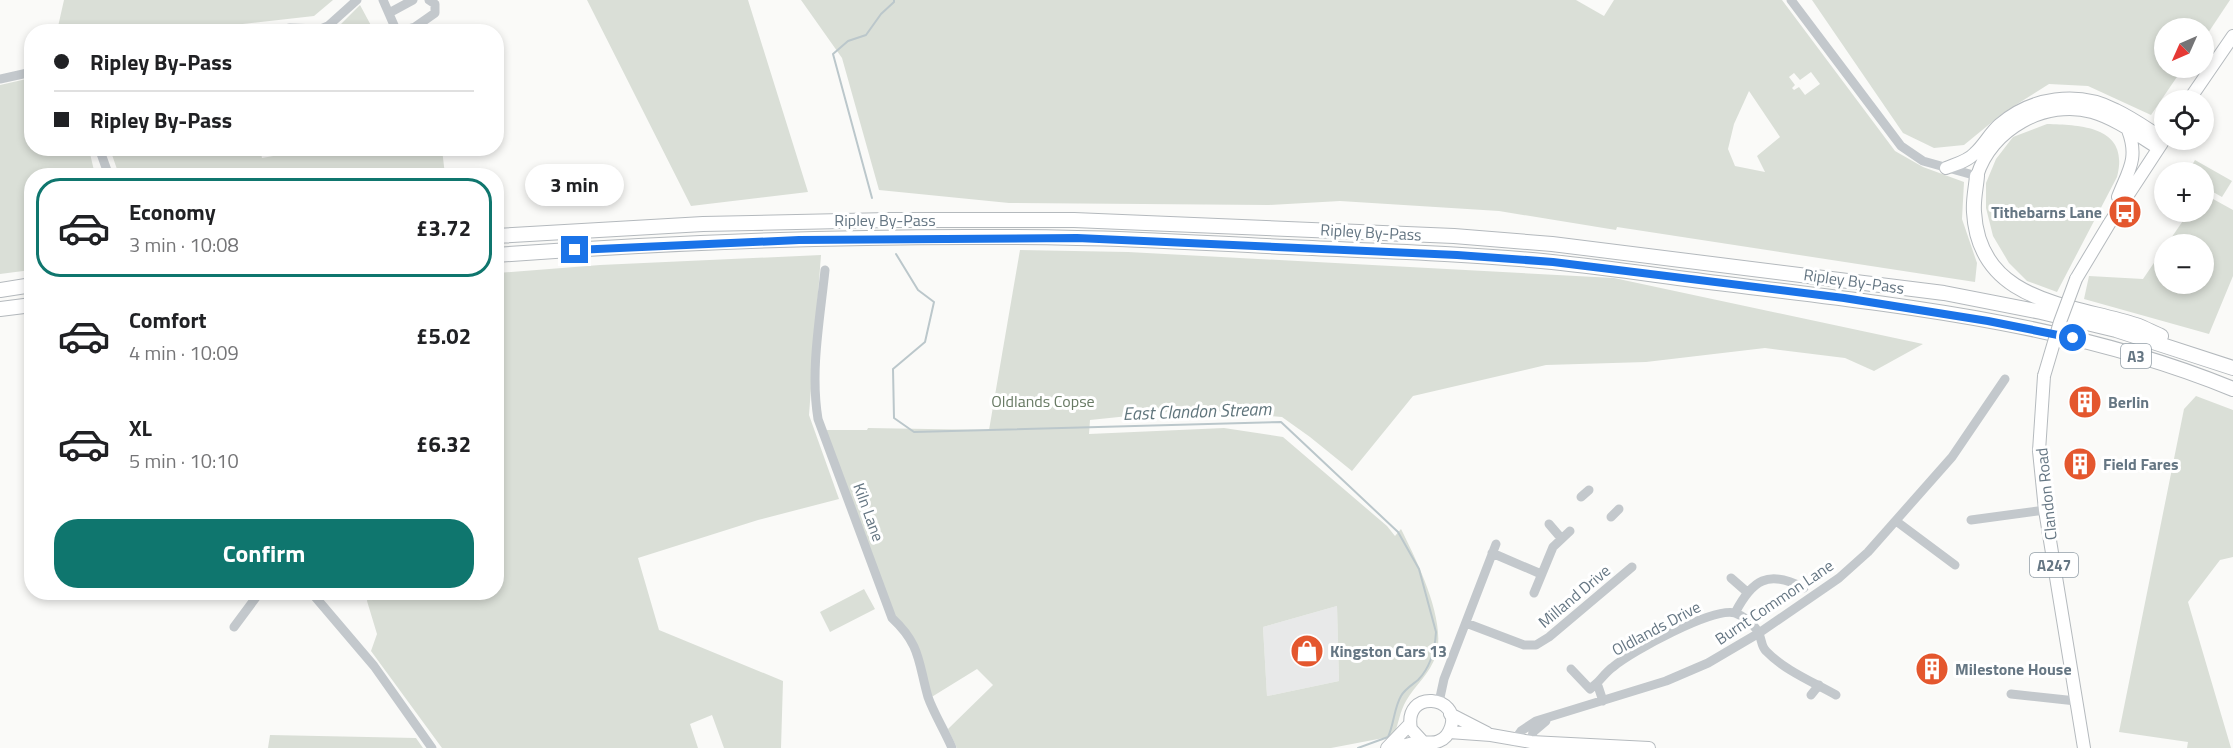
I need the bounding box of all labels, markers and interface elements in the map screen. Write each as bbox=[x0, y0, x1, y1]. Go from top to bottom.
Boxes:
north arrow bbox=[2154, 18, 2214, 78]
map controls bbox=[2154, 18, 2214, 294]
text: Ripley By-Pass bbox=[90, 45, 232, 79]
button: locate bbox=[2154, 90, 2214, 150]
text: Ripley By-Pass bbox=[90, 103, 232, 137]
button: + bbox=[2154, 162, 2214, 222]
callout: 3 min bbox=[526, 163, 624, 205]
text: 3 min bbox=[550, 169, 599, 200]
bus stop icon: Tithebarns Lane bbox=[2107, 194, 2143, 230]
text: Economy bbox=[129, 195, 216, 229]
place label: Tithebarns Lane bbox=[1991, 200, 2102, 224]
icon: car bbox=[57, 201, 111, 255]
street label: Ripley By-Pass bbox=[834, 208, 936, 232]
text: £3.72 bbox=[416, 211, 471, 245]
street label: Ripley By-Pass bbox=[1320, 217, 1422, 247]
text: 3 min · 10:08 bbox=[129, 229, 239, 260]
button: − bbox=[2154, 234, 2214, 294]
route end bbox=[561, 236, 588, 263]
street label: Ripley By-Pass bbox=[1802, 262, 1906, 300]
text: Comfort bbox=[129, 303, 207, 337]
icon: car bbox=[57, 309, 111, 363]
text: £5.02 bbox=[416, 319, 471, 353]
route start bbox=[2059, 324, 2086, 351]
text: 4 min · 10:09 bbox=[129, 337, 239, 368]
road number: A3 bbox=[2121, 344, 2151, 368]
building icon: Berlin bbox=[2067, 384, 2103, 420]
park label: Oldlands Copse bbox=[991, 389, 1095, 413]
place label: Berlin bbox=[2108, 390, 2149, 414]
water label: East Clandon Stream bbox=[1122, 395, 1273, 427]
text: XL bbox=[129, 411, 152, 445]
icon: car bbox=[57, 417, 111, 471]
text: £6.32 bbox=[416, 427, 471, 461]
text: 5 min · 10:10 bbox=[129, 445, 239, 476]
building icon: Field Fares bbox=[2062, 446, 2098, 482]
street label: Clandon Road bbox=[2029, 447, 2063, 541]
place label: Field Fares bbox=[2103, 452, 2178, 476]
street label: Kiln Lane bbox=[847, 479, 891, 545]
button: Confirm bbox=[54, 519, 474, 588]
street label: Burnt Common Lane bbox=[1710, 553, 1838, 651]
road number: A247 bbox=[2030, 553, 2078, 577]
street label: Milland Drive bbox=[1533, 559, 1615, 633]
street label: Oldlands Drive bbox=[1607, 595, 1705, 661]
shop icon: Kingston Cars 13 bbox=[1289, 633, 1325, 669]
place label: Kingston Cars 13 bbox=[1330, 639, 1447, 663]
building icon: Milestone House bbox=[1914, 651, 1950, 687]
place label: Milestone House bbox=[1955, 657, 2072, 681]

